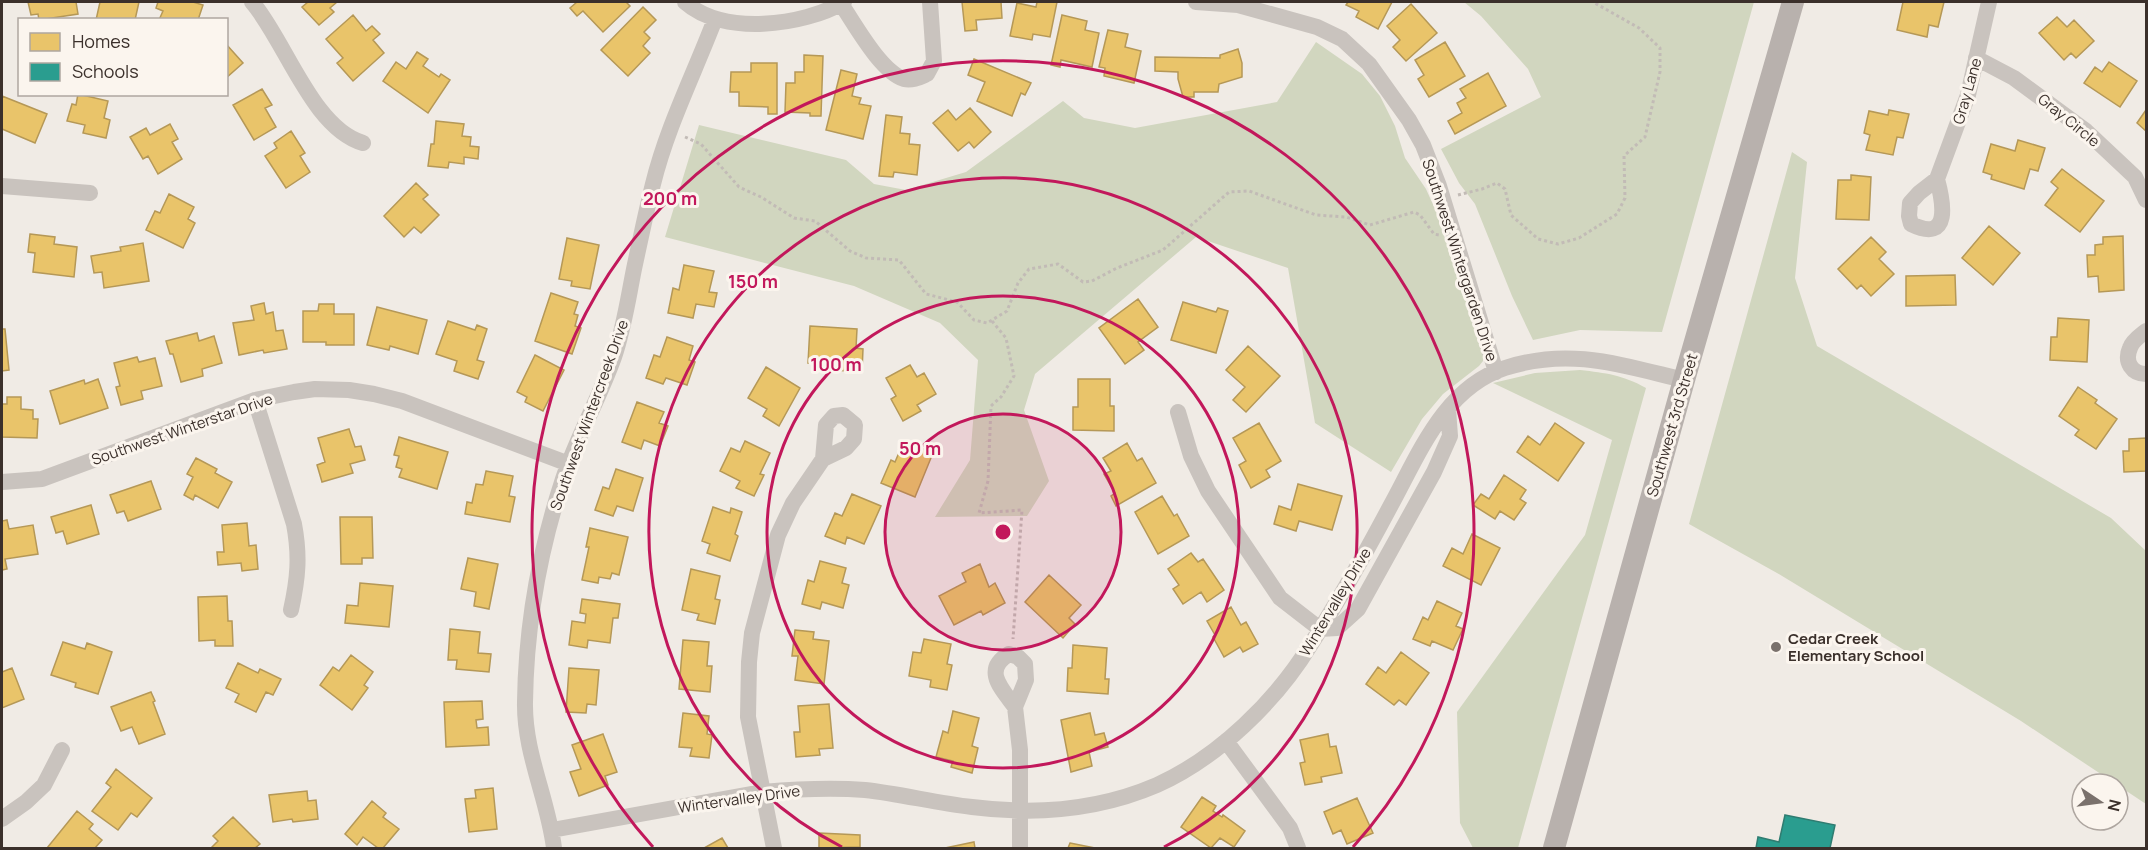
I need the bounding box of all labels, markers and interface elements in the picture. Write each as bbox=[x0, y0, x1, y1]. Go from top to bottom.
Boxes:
legend bbox=[18, 18, 228, 96]
text: Homes bbox=[72, 29, 130, 53]
street label: Gray Lane bbox=[1948, 55, 1987, 127]
text: Schools bbox=[72, 59, 139, 83]
street label: Gray Circle bbox=[2034, 88, 2105, 152]
street label: Southwest Wintergarden Drive bbox=[1417, 156, 1503, 364]
text: 200 m bbox=[643, 186, 697, 210]
text: 150 m bbox=[728, 269, 778, 293]
street label: Southwest Wintercreek Drive bbox=[545, 317, 633, 513]
street label: Southwest 3rd Street bbox=[1641, 351, 1703, 499]
text: 100 m bbox=[810, 352, 862, 376]
street label: Southwest Winterstar Drive bbox=[89, 388, 276, 470]
text: 50 m bbox=[899, 436, 941, 460]
centre of rings bbox=[993, 522, 1013, 542]
street label: Wintervalley Drive bbox=[1294, 544, 1376, 660]
place label: Cedar Creek Elementary School bbox=[1788, 628, 1924, 666]
marker: Cedar Creek Elementary School bbox=[1769, 640, 1783, 654]
north arrow bbox=[2070, 772, 2130, 832]
street label: Wintervalley Drive bbox=[677, 780, 802, 818]
text: N bbox=[2103, 797, 2127, 813]

